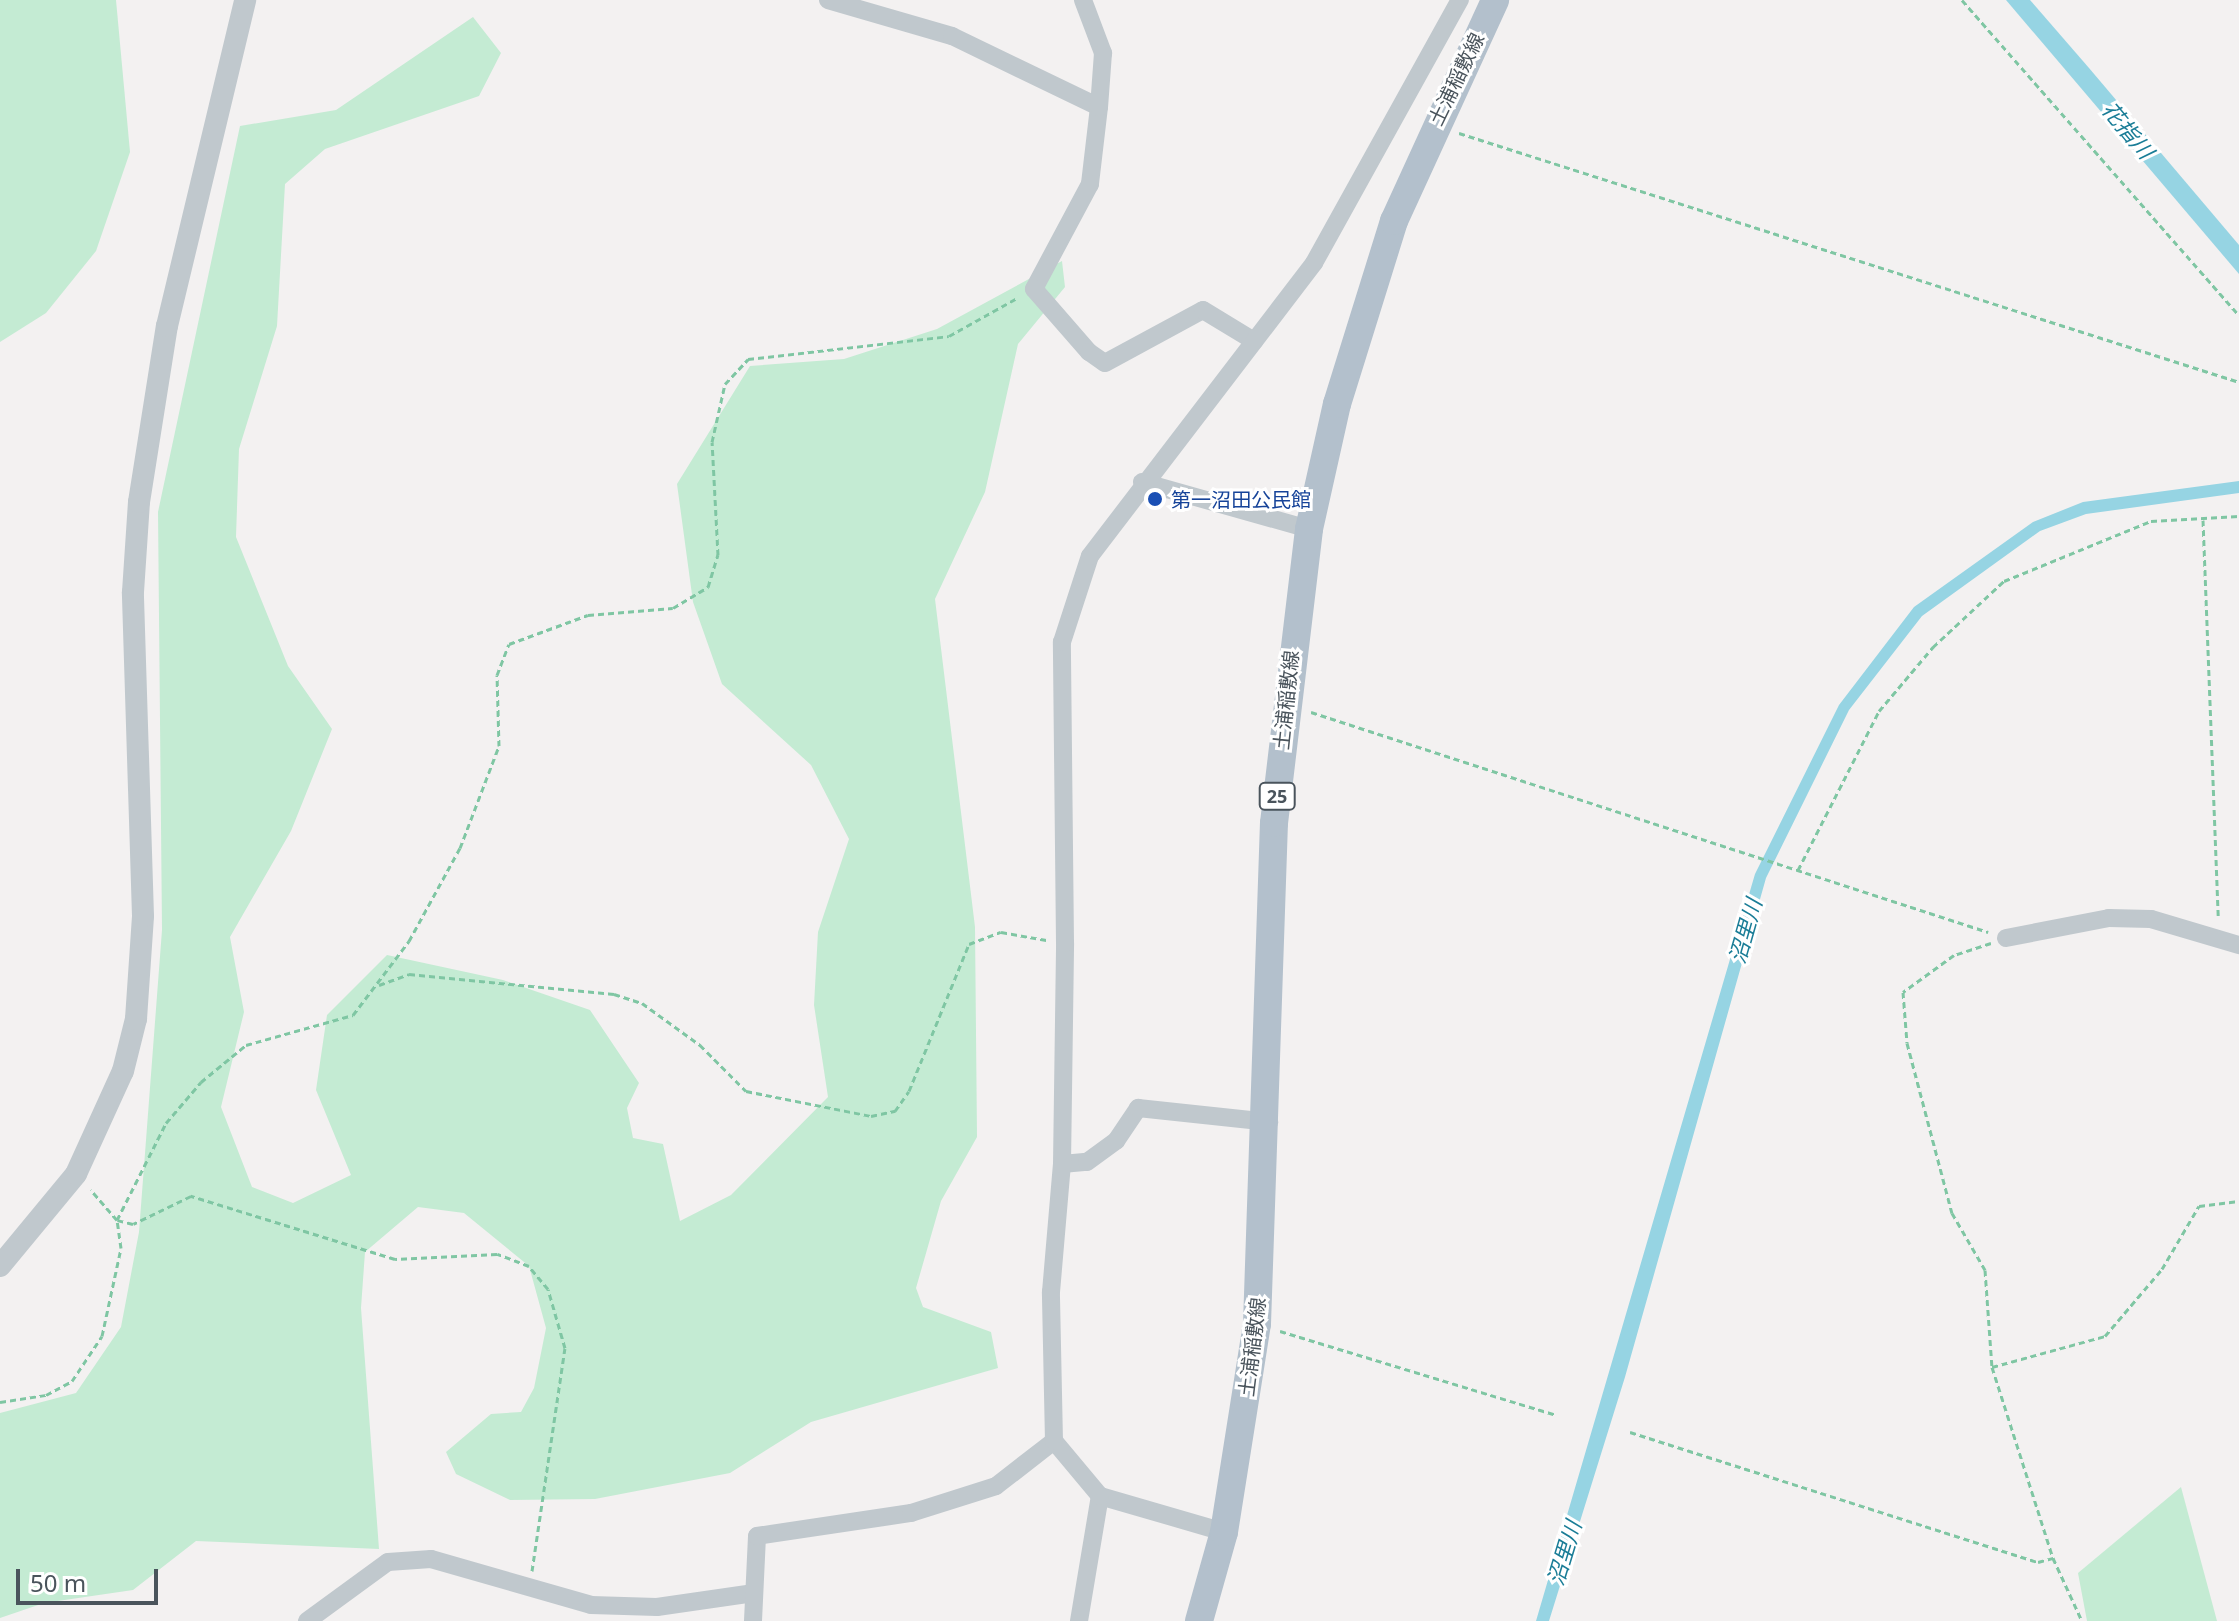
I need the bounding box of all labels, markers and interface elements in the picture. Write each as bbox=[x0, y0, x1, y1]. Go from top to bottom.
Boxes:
street label: 土浦稲敷線 bbox=[1423, 29, 1489, 129]
water label: 花指川 bbox=[2097, 96, 2159, 164]
place label: 第一沼田公民館 bbox=[1171, 487, 1311, 511]
marker: 第一沼田公民館 bbox=[1146, 490, 1164, 508]
street label: 土浦稲敷線 bbox=[1269, 649, 1303, 751]
road number: 25 bbox=[1257, 782, 1297, 810]
water label: 沼里川 bbox=[1723, 896, 1767, 966]
street label: 土浦稲敷線 bbox=[1234, 1296, 1270, 1398]
water label: 沼里川 bbox=[1542, 1518, 1586, 1588]
scale bar bbox=[20, 1553, 162, 1603]
text: 50 m bbox=[30, 1566, 86, 1599]

